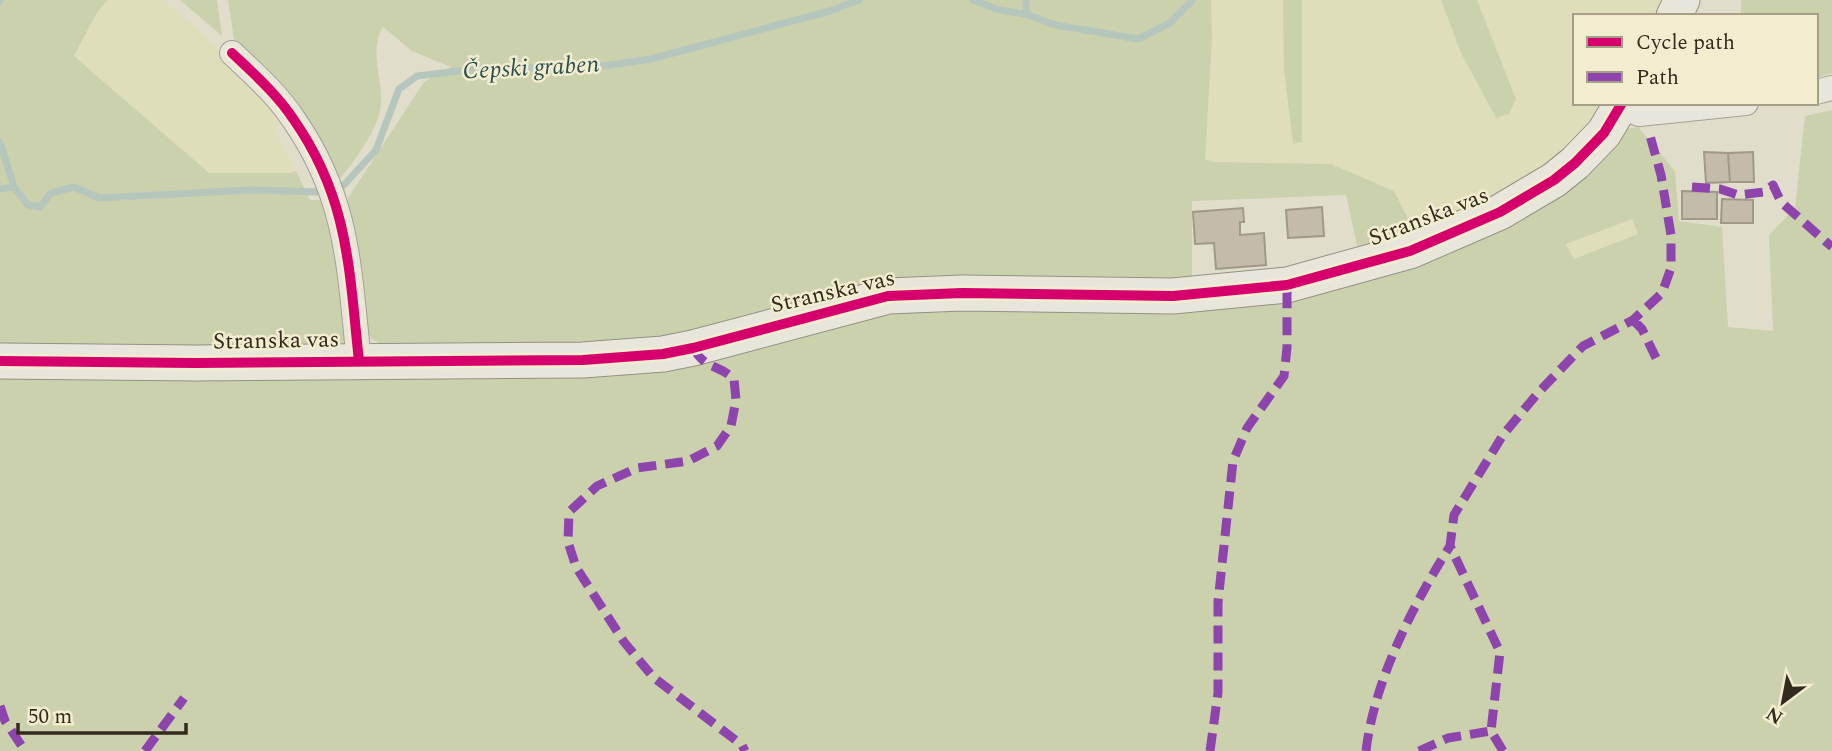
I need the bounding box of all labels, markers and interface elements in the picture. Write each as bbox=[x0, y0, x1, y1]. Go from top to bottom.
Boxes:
legend bbox=[1573, 14, 1818, 105]
text: Cycle path bbox=[1636, 27, 1735, 59]
water label: Čepski graben bbox=[462, 46, 600, 90]
text: Path bbox=[1636, 62, 1679, 94]
street label: Stranska vas bbox=[1364, 178, 1494, 256]
street label: Stranska vas bbox=[767, 261, 899, 323]
street label: Stranska vas bbox=[212, 322, 340, 360]
north arrow bbox=[1748, 667, 1818, 737]
scale bar bbox=[18, 692, 186, 736]
text: N bbox=[1761, 699, 1789, 732]
text: 50 m bbox=[28, 701, 72, 733]

